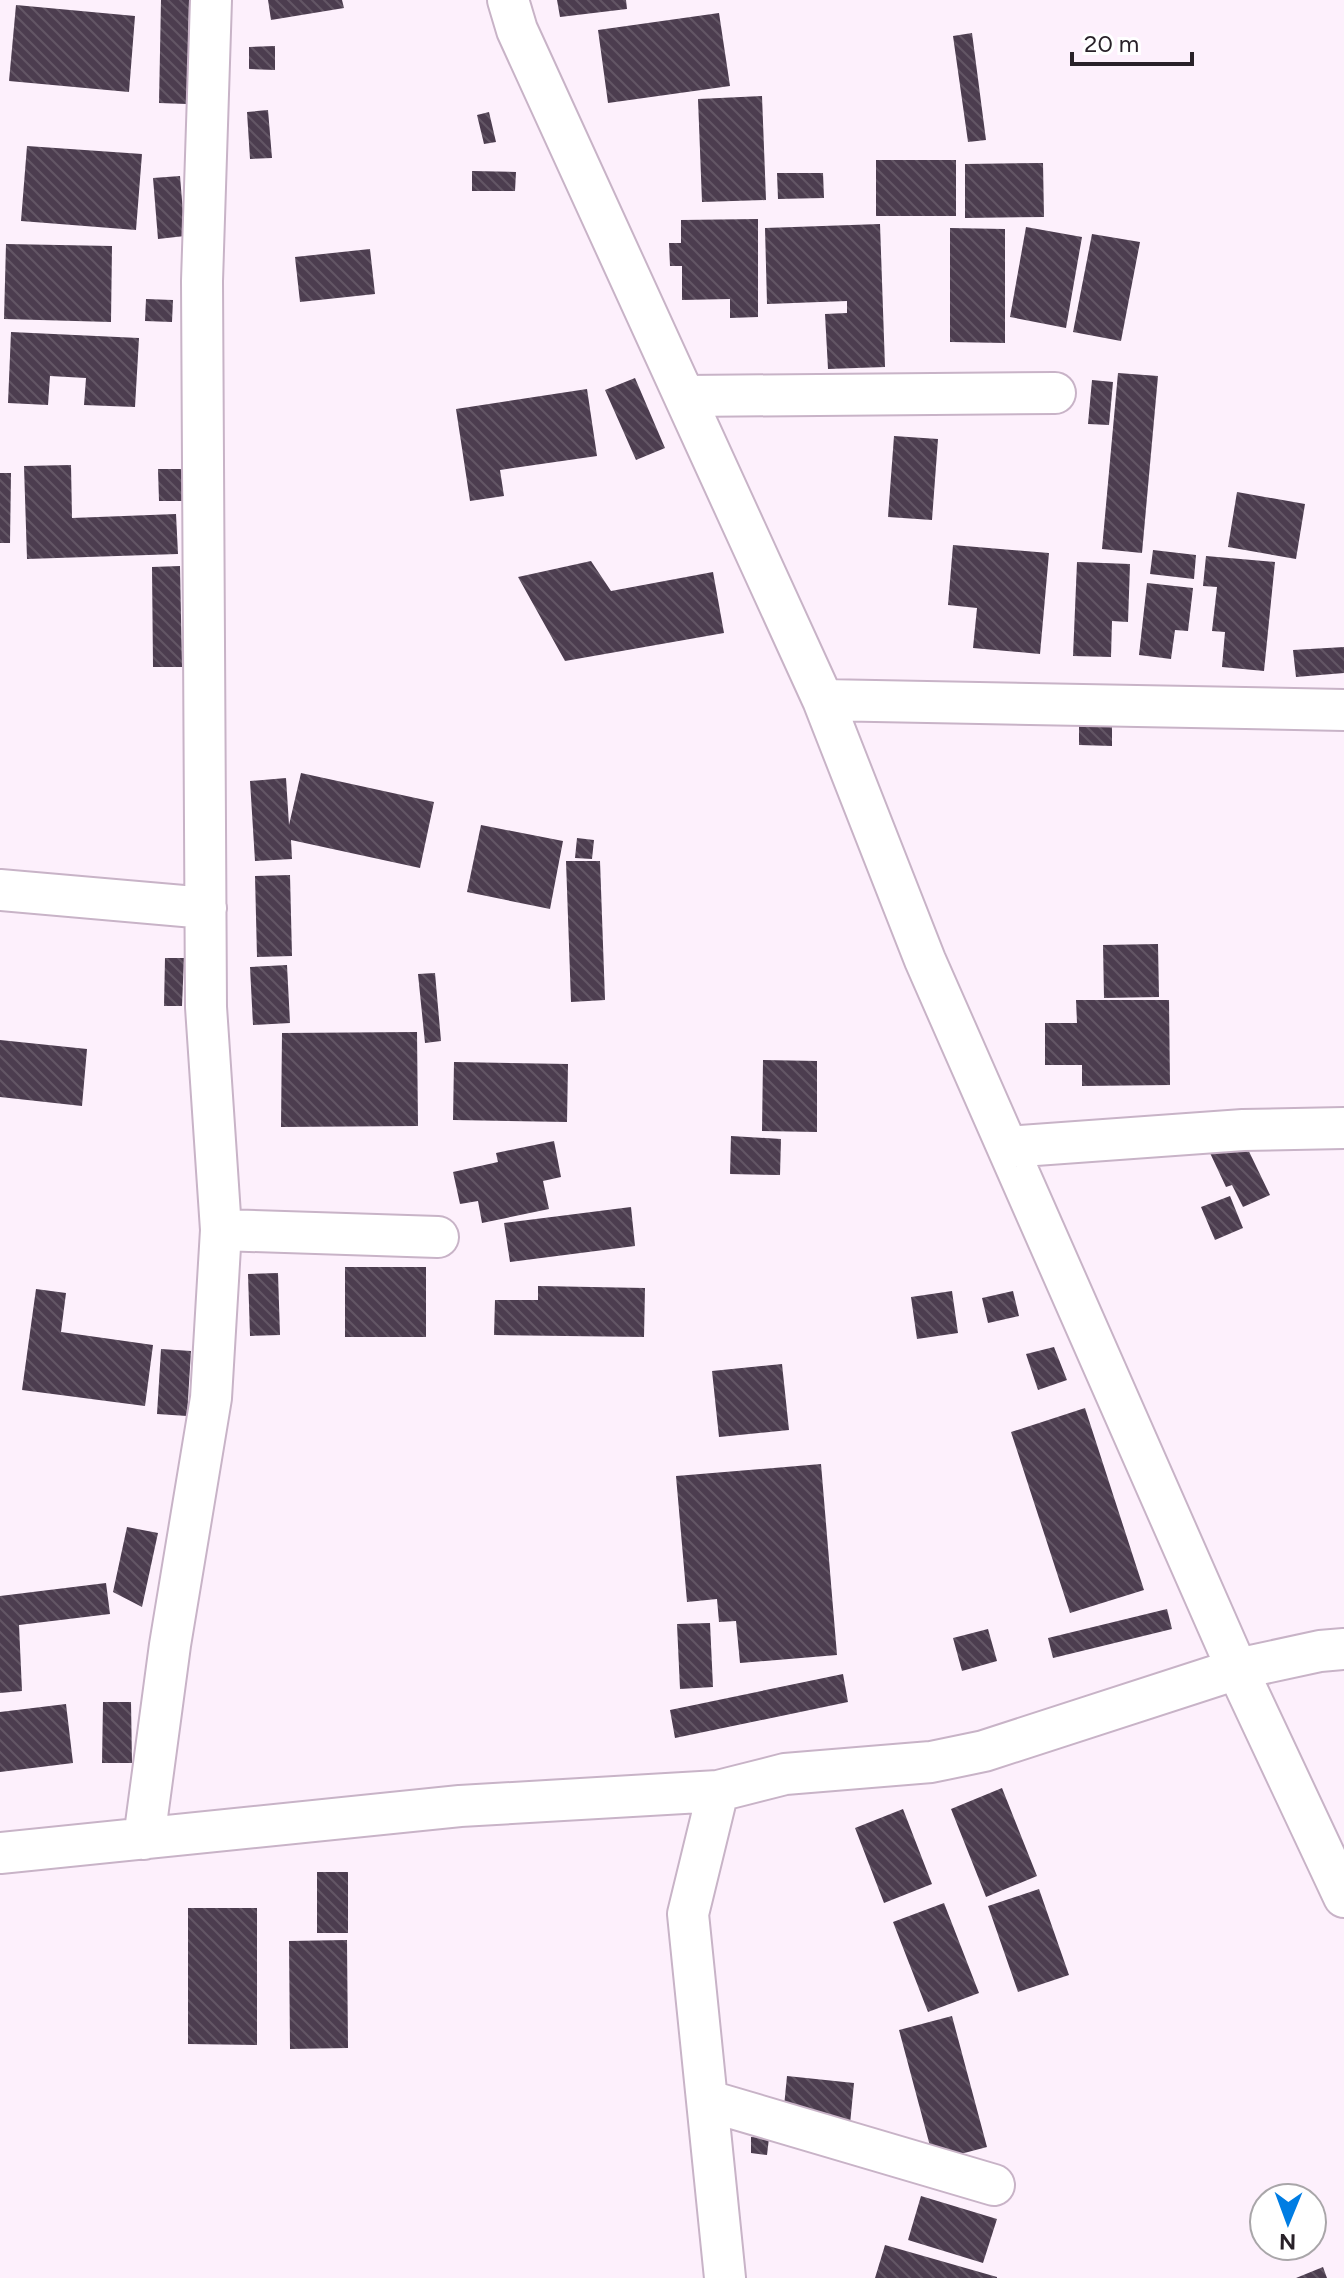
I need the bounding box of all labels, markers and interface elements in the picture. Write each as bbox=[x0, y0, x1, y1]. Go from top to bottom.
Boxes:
scale bar bbox=[1072, 16, 1192, 66]
text: 20 m bbox=[1084, 29, 1139, 58]
north arrow bbox=[1248, 2182, 1328, 2262]
text: N bbox=[1279, 2228, 1296, 2255]

